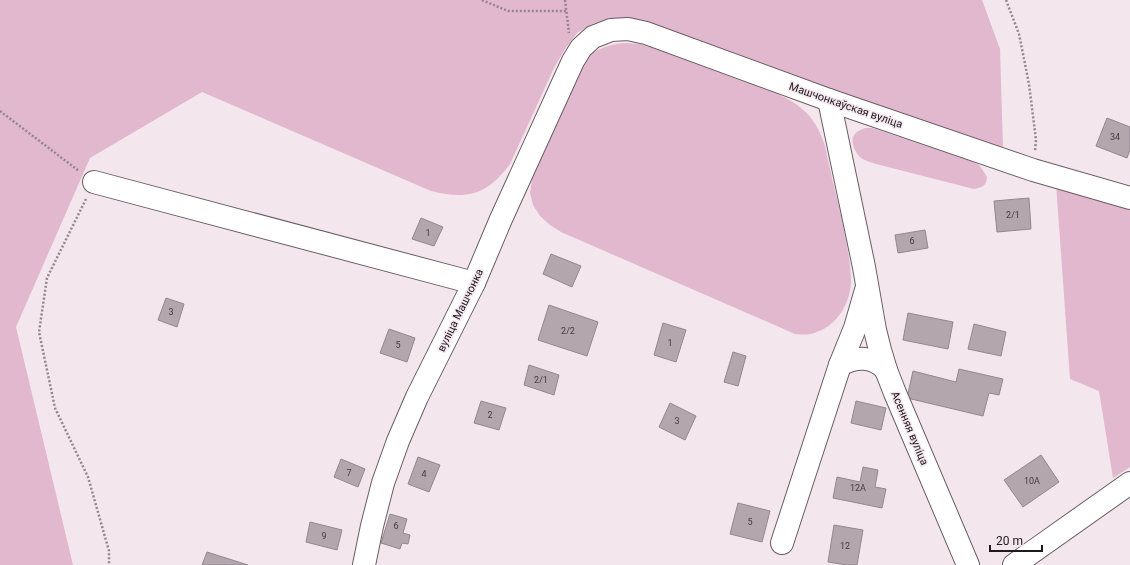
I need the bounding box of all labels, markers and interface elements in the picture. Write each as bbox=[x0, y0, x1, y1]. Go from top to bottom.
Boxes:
street label: Машчонкаўская вуліца bbox=[787, 80, 904, 131]
house number: 34 bbox=[1110, 132, 1120, 142]
house number: 2/1 bbox=[1006, 210, 1020, 220]
house number: 1 bbox=[425, 228, 431, 238]
house number: 6 bbox=[909, 236, 915, 246]
street label: вуліца Машчонка bbox=[435, 267, 486, 354]
house number: 3 bbox=[168, 307, 174, 317]
house number: 2/2 bbox=[561, 326, 575, 336]
house number: 1 bbox=[667, 338, 673, 348]
house number: 5 bbox=[395, 340, 401, 350]
house number: 2/1 bbox=[534, 375, 548, 385]
street label: Асенняя вуліца bbox=[888, 389, 931, 467]
house number: 2 bbox=[487, 410, 493, 420]
house number: 3 bbox=[674, 416, 680, 426]
house number: 7 bbox=[346, 468, 352, 478]
house number: 4 bbox=[421, 469, 427, 479]
house number: 10А bbox=[1024, 476, 1040, 486]
house number: 12А bbox=[850, 483, 866, 493]
house number: 5 bbox=[747, 517, 753, 527]
house number: 6 bbox=[393, 521, 399, 531]
scale bar bbox=[990, 527, 1042, 553]
house number: 9 bbox=[321, 531, 327, 541]
text: 20 m bbox=[996, 534, 1023, 548]
house number: 12 bbox=[840, 541, 850, 551]

